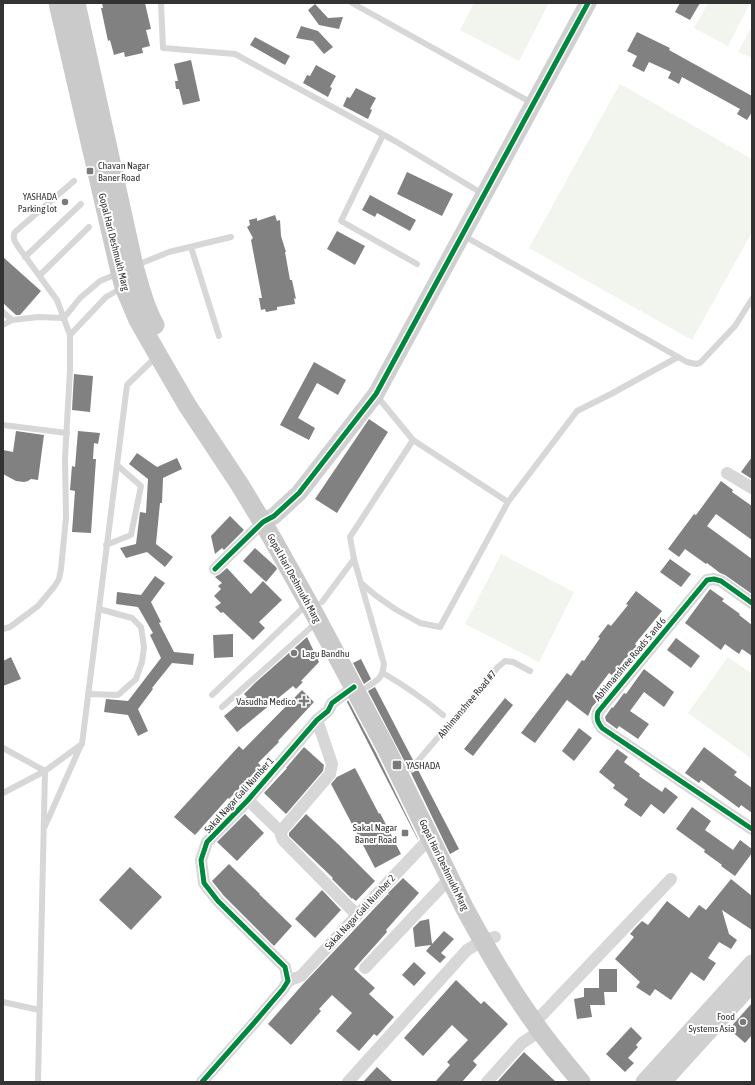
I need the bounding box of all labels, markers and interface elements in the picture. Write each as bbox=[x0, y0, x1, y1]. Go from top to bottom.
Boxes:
place label: Chavan Nagar Baner Road bbox=[98, 160, 150, 183]
marker: Chavan Nagar Baner Road bbox=[85, 166, 95, 176]
place label: YASHADA Parking lot bbox=[18, 191, 57, 214]
street label: Gopal Hari Deshmukh Marg bbox=[97, 192, 132, 293]
marker: YASHADA Parking lot bbox=[60, 197, 70, 207]
street label: Gopal Hari Deshmukh Marg bbox=[265, 532, 323, 625]
street label: Abhimanshree Roads 5 and 6 bbox=[592, 615, 668, 703]
marker: Lagu Bandhu bbox=[289, 648, 299, 658]
place label: Lagu Bandhu bbox=[302, 648, 350, 659]
street label: Abhimanshree Road #7 bbox=[436, 668, 499, 740]
place label: Vasudha Medico bbox=[236, 696, 296, 707]
marker: Vasudha Medico bbox=[299, 696, 309, 706]
street label: Sakal Nagar Gali Number 1 bbox=[202, 755, 276, 835]
marker: YASHADA bbox=[391, 759, 403, 771]
place label: YASHADA bbox=[406, 760, 440, 771]
street label: Gopal Hari Deshmukh Marg bbox=[417, 818, 471, 913]
place label: Sakal Nagar Baner Road bbox=[353, 822, 398, 845]
marker: Sakal Nagar Baner Road bbox=[400, 828, 410, 838]
street label: Sakal Nagar Gali Number 2 bbox=[323, 872, 398, 952]
place label: Food Systems Asia bbox=[688, 1011, 735, 1034]
marker: Food Systems Asia bbox=[738, 1017, 748, 1027]

